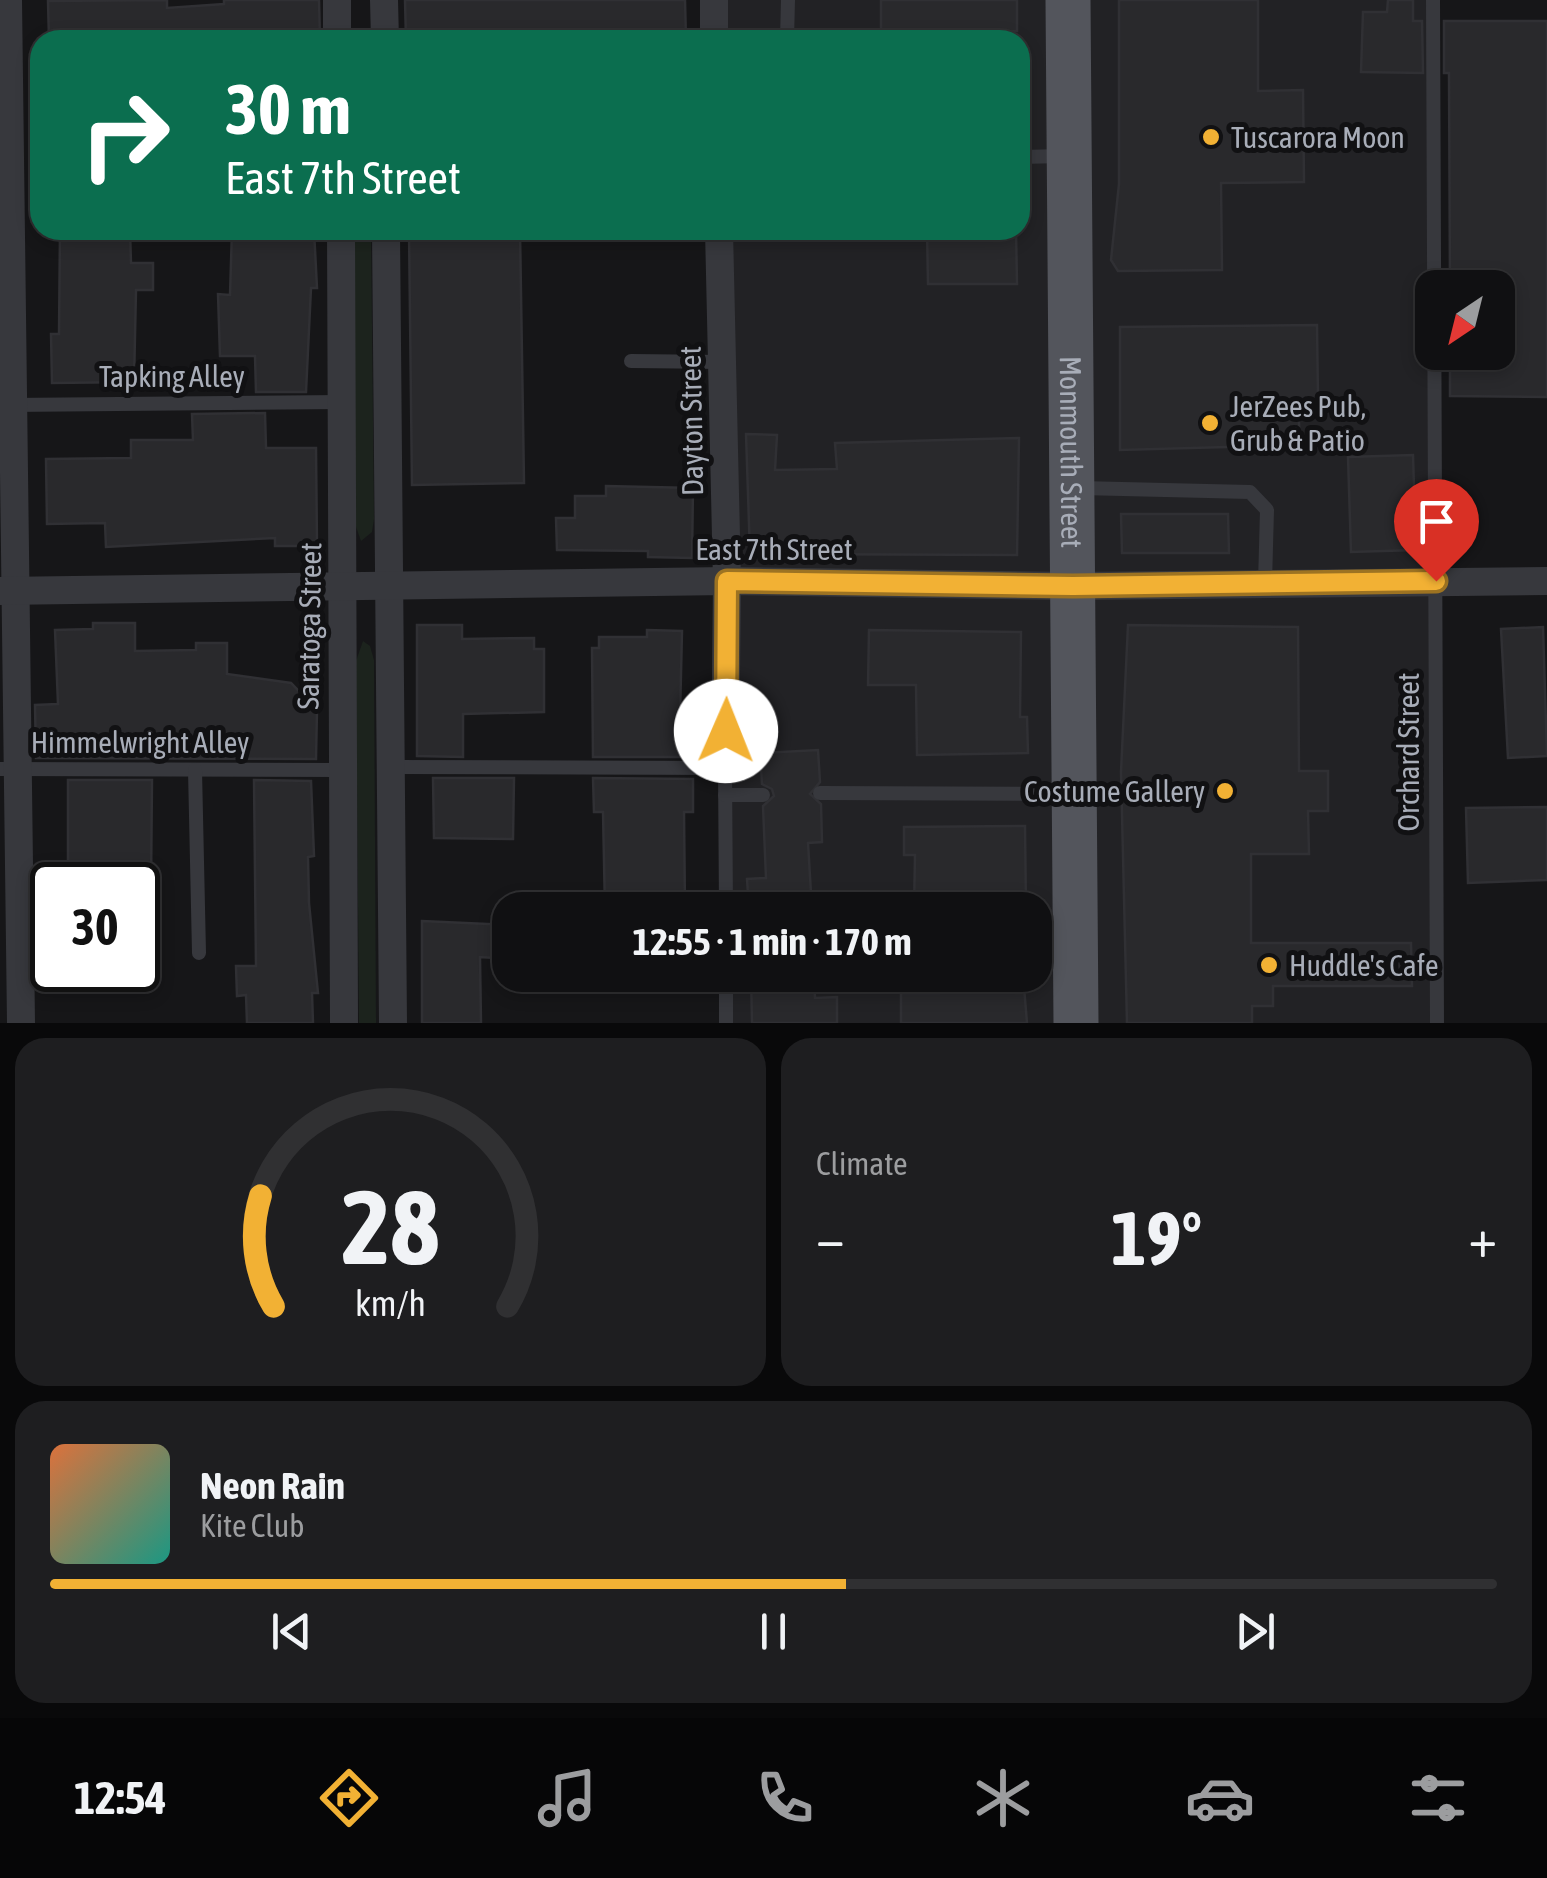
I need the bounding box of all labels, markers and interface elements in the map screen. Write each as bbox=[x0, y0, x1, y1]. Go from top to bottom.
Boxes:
text: 30 m bbox=[225, 69, 351, 149]
icon: right bbox=[60, 70, 190, 200]
place label: Tuscarora Moon bbox=[1231, 120, 1405, 154]
marker: Tuscarora Moon bbox=[1200, 126, 1222, 148]
text: East 7th Street bbox=[225, 152, 461, 204]
north arrow bbox=[1415, 270, 1515, 370]
map controls bbox=[1415, 270, 1515, 370]
street label: Dayton Street bbox=[673, 346, 709, 496]
street label: Monmouth Street bbox=[1054, 356, 1089, 548]
street label: Tapking Alley bbox=[99, 359, 245, 393]
place label: JerZees Pub, Grub & Patio bbox=[1230, 389, 1366, 457]
marker: JerZees Pub, Grub & Patio bbox=[1199, 412, 1221, 434]
pin bbox=[1394, 479, 1479, 582]
icon: arrive bbox=[1409, 494, 1464, 549]
street label: East 7th Street bbox=[695, 532, 853, 566]
street label: Saratoga Street bbox=[291, 542, 327, 710]
street label: Orchard Street bbox=[1391, 673, 1425, 831]
position arrow bbox=[674, 679, 778, 783]
street label: Himmelwright Alley bbox=[31, 725, 249, 759]
place label: Costume Gallery bbox=[1024, 774, 1205, 808]
marker: Costume Gallery bbox=[1214, 780, 1236, 802]
speed limit sign: 30 bbox=[30, 862, 160, 992]
text: 12:55 · 1 min · 170 m bbox=[632, 920, 912, 963]
place label: Huddle's Cafe bbox=[1289, 948, 1439, 982]
marker: Huddle's Cafe bbox=[1258, 954, 1280, 976]
text: Climate bbox=[816, 1145, 908, 1182]
text: 28 bbox=[342, 1167, 439, 1286]
text: 19° bbox=[1111, 1195, 1202, 1281]
text: − bbox=[816, 1206, 845, 1269]
text: + bbox=[1468, 1206, 1497, 1269]
text: km/h bbox=[355, 1283, 426, 1324]
text: Neon Rain bbox=[200, 1464, 345, 1507]
text: Kite Club bbox=[200, 1507, 304, 1544]
icon: previous bbox=[264, 1604, 319, 1659]
icon: pause bbox=[746, 1604, 801, 1659]
icon: next bbox=[1228, 1604, 1283, 1659]
icon: directions bbox=[314, 1763, 384, 1833]
icon: music bbox=[532, 1763, 602, 1833]
icon: phone bbox=[750, 1763, 820, 1833]
icon: climate bbox=[968, 1763, 1038, 1833]
icon: car bbox=[1185, 1763, 1255, 1833]
icon: filters bbox=[1403, 1763, 1473, 1833]
text: 12:54 bbox=[74, 1772, 167, 1824]

